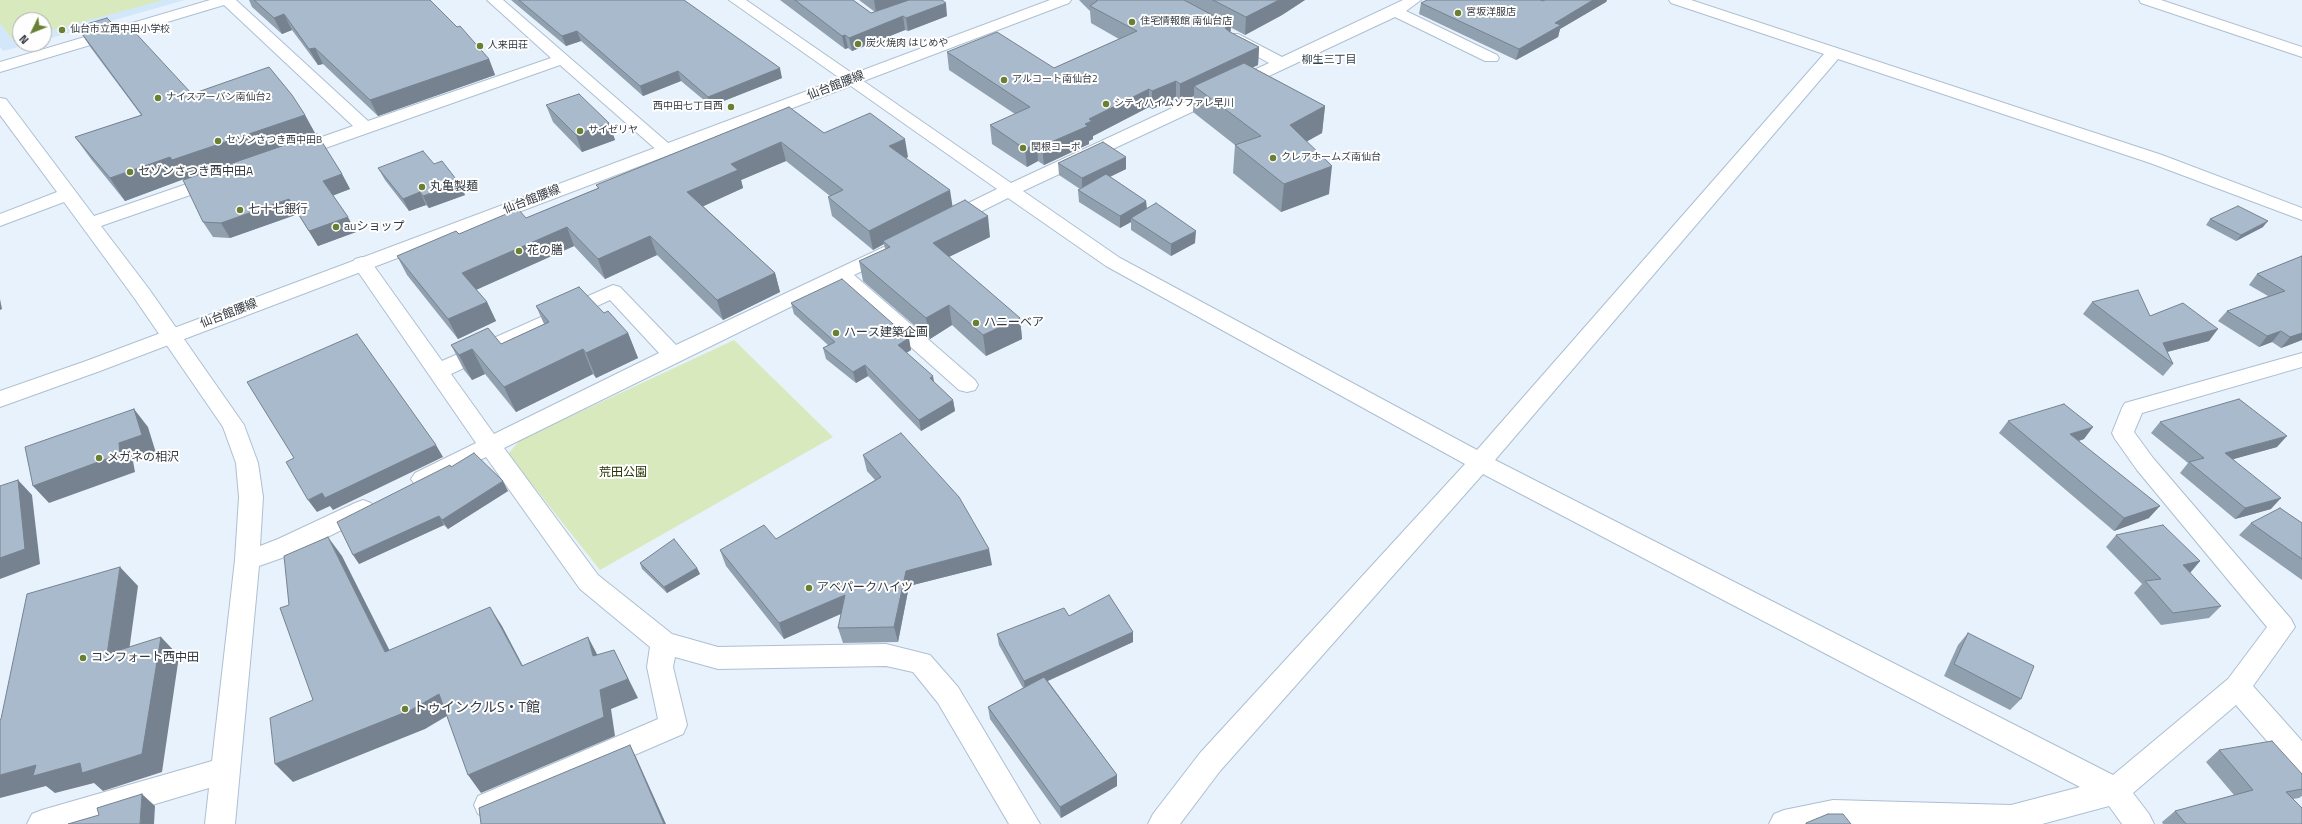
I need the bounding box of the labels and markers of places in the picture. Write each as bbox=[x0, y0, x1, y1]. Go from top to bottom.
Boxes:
place label: 宮坂洋服店 bbox=[1466, 7, 1516, 19]
marker: 宮坂洋服店 bbox=[1453, 8, 1463, 18]
place label: 住宅情報館 南仙台店 bbox=[1140, 16, 1232, 28]
marker: 住宅情報館 南仙台店 bbox=[1127, 17, 1137, 27]
place label: 仙台市立西中田小学校 bbox=[70, 24, 170, 36]
marker: 仙台市立西中田小学校 bbox=[57, 25, 67, 35]
place label: 炭火焼肉 はじめや bbox=[866, 38, 948, 50]
marker: 炭火焼肉 はじめや bbox=[853, 39, 863, 49]
place label: 人来田荘 bbox=[488, 40, 528, 52]
marker: 人来田荘 bbox=[475, 41, 485, 51]
place label: アルコート南仙台2 bbox=[1012, 74, 1098, 86]
marker: アルコート南仙台2 bbox=[999, 75, 1009, 85]
place label: ナイスアーバン南仙台2 bbox=[166, 92, 271, 104]
marker: ナイスアーバン南仙台2 bbox=[153, 93, 163, 103]
place label: シティハイムソファレ早川 bbox=[1114, 98, 1234, 110]
marker: シティハイムソファレ早川 bbox=[1101, 99, 1111, 109]
place label: 西中田七丁目西 bbox=[653, 101, 723, 113]
marker: 西中田七丁目西 bbox=[726, 102, 736, 112]
place label: サイゼリヤ bbox=[588, 125, 638, 137]
marker: サイゼリヤ bbox=[575, 126, 585, 136]
place label: セゾンさつき西中田B bbox=[226, 135, 322, 147]
marker: セゾンさつき西中田B bbox=[213, 136, 223, 146]
place label: 関根コーポ bbox=[1031, 142, 1081, 154]
marker: 関根コーポ bbox=[1018, 143, 1028, 153]
place label: クレアホームズ南仙台 bbox=[1281, 152, 1381, 164]
marker: クレアホームズ南仙台 bbox=[1268, 153, 1278, 163]
place label: セゾンさつき西中田A bbox=[138, 165, 253, 179]
marker: セゾンさつき西中田A bbox=[125, 167, 135, 177]
place label: 丸亀製麺 bbox=[430, 180, 478, 194]
marker: 丸亀製麺 bbox=[417, 182, 427, 192]
place label: 七十七銀行 bbox=[248, 203, 308, 217]
marker: 七十七銀行 bbox=[235, 205, 245, 215]
place label: auショップ bbox=[344, 220, 404, 234]
marker: auショップ bbox=[331, 222, 341, 232]
place label: 花の膳 bbox=[527, 244, 563, 258]
marker: 花の膳 bbox=[514, 246, 524, 256]
place label: ハニーベア bbox=[984, 316, 1044, 330]
marker: ハニーベア bbox=[971, 318, 981, 328]
place label: ハース建築企画 bbox=[844, 326, 928, 340]
marker: ハース建築企画 bbox=[831, 328, 841, 338]
place label: メガネの相沢 bbox=[107, 451, 179, 465]
marker: メガネの相沢 bbox=[94, 453, 104, 463]
place label: アベパークハイツ bbox=[817, 581, 913, 595]
marker: アベパークハイツ bbox=[804, 583, 814, 593]
place label: コンフォート西中田 bbox=[91, 651, 199, 665]
marker: コンフォート西中田 bbox=[78, 653, 88, 663]
place label: トゥインクルS・T館 bbox=[413, 701, 540, 717]
marker: トゥインクルS・T館 bbox=[400, 704, 410, 714]

